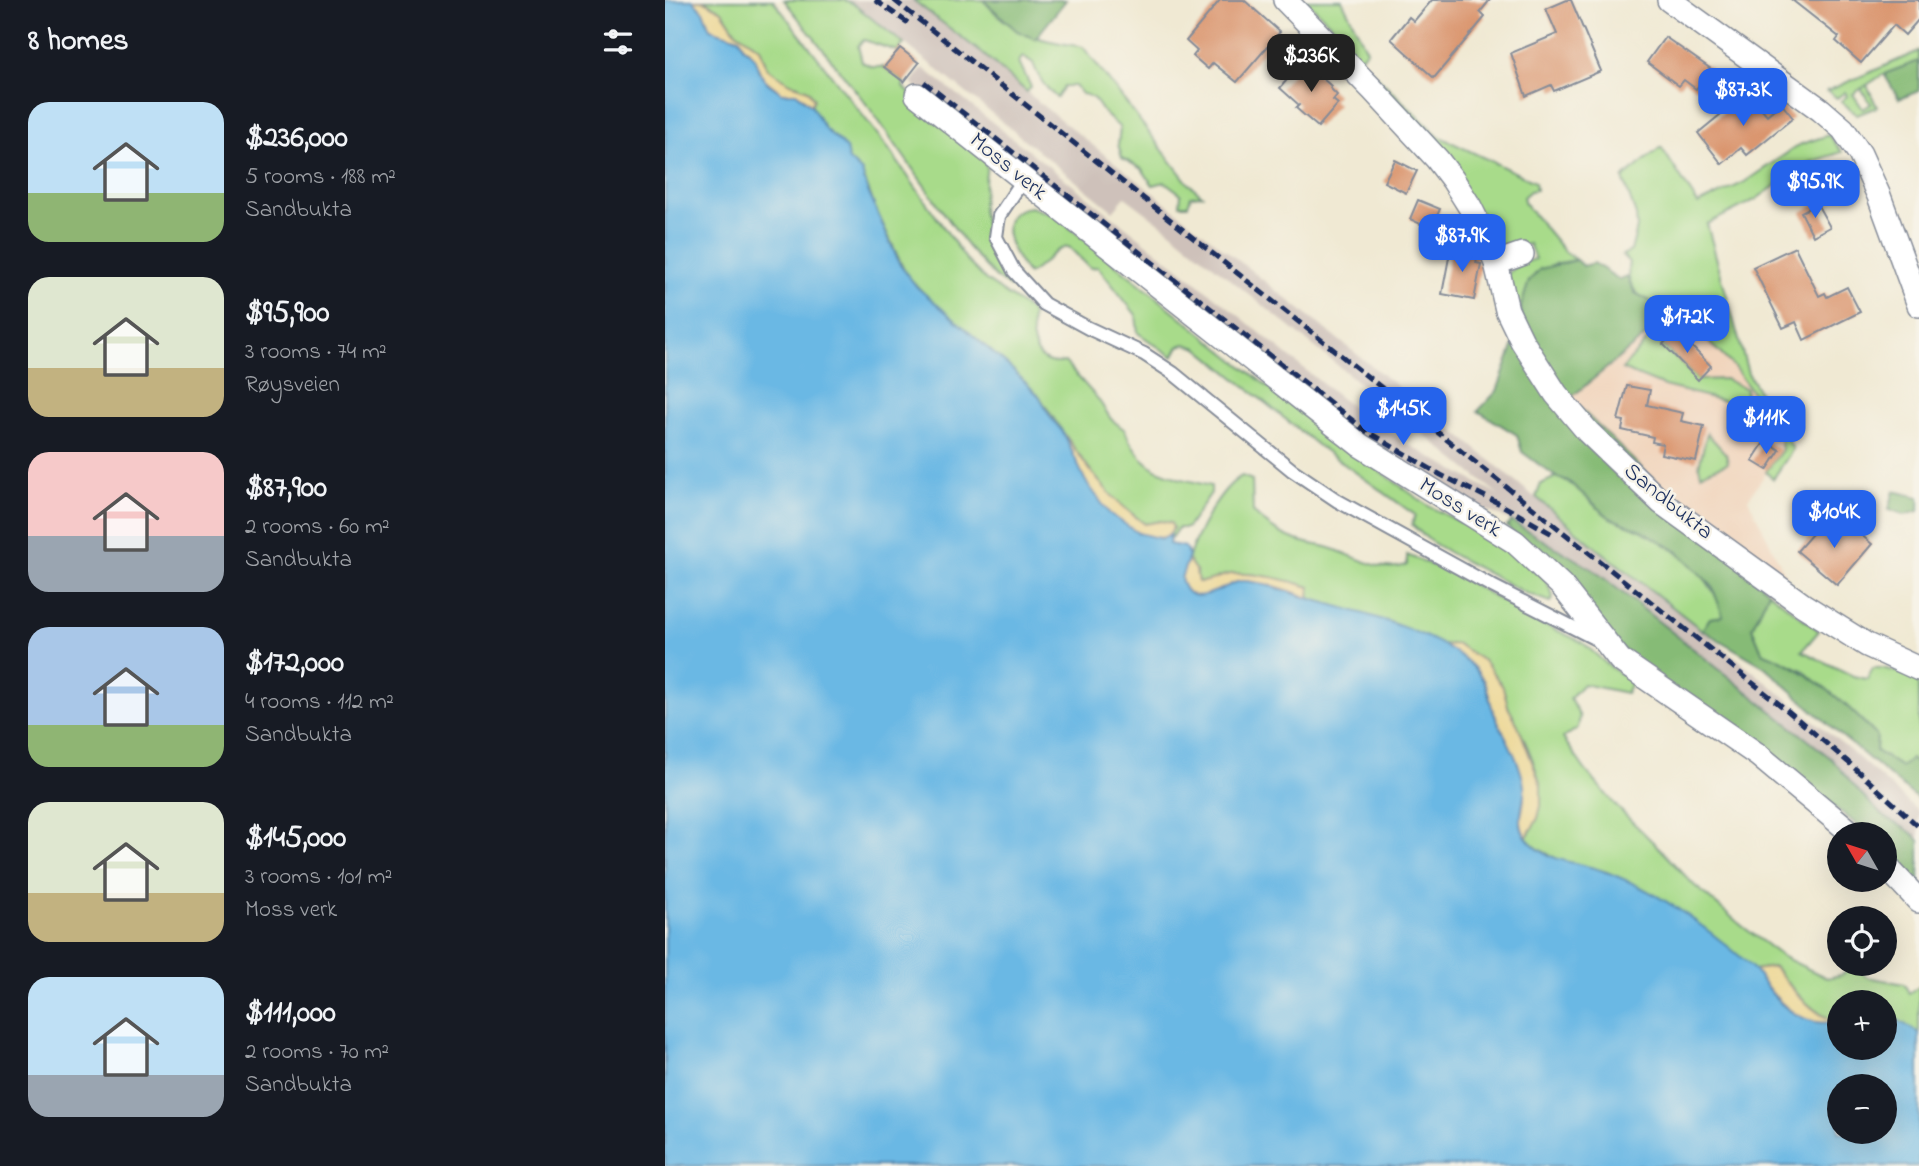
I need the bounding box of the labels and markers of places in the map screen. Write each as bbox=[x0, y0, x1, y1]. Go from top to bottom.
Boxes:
pin: $236K bbox=[1262, 34, 1360, 94]
pin: $87.3K bbox=[1686, 68, 1800, 128]
pin: $95.9K bbox=[1758, 160, 1872, 220]
pin: $87.9K bbox=[1405, 215, 1519, 274]
pin: $172K bbox=[1638, 296, 1736, 355]
pin: $145K bbox=[1354, 388, 1452, 447]
pin: $111K bbox=[1717, 396, 1815, 456]
pin: $104K bbox=[1785, 490, 1883, 550]

